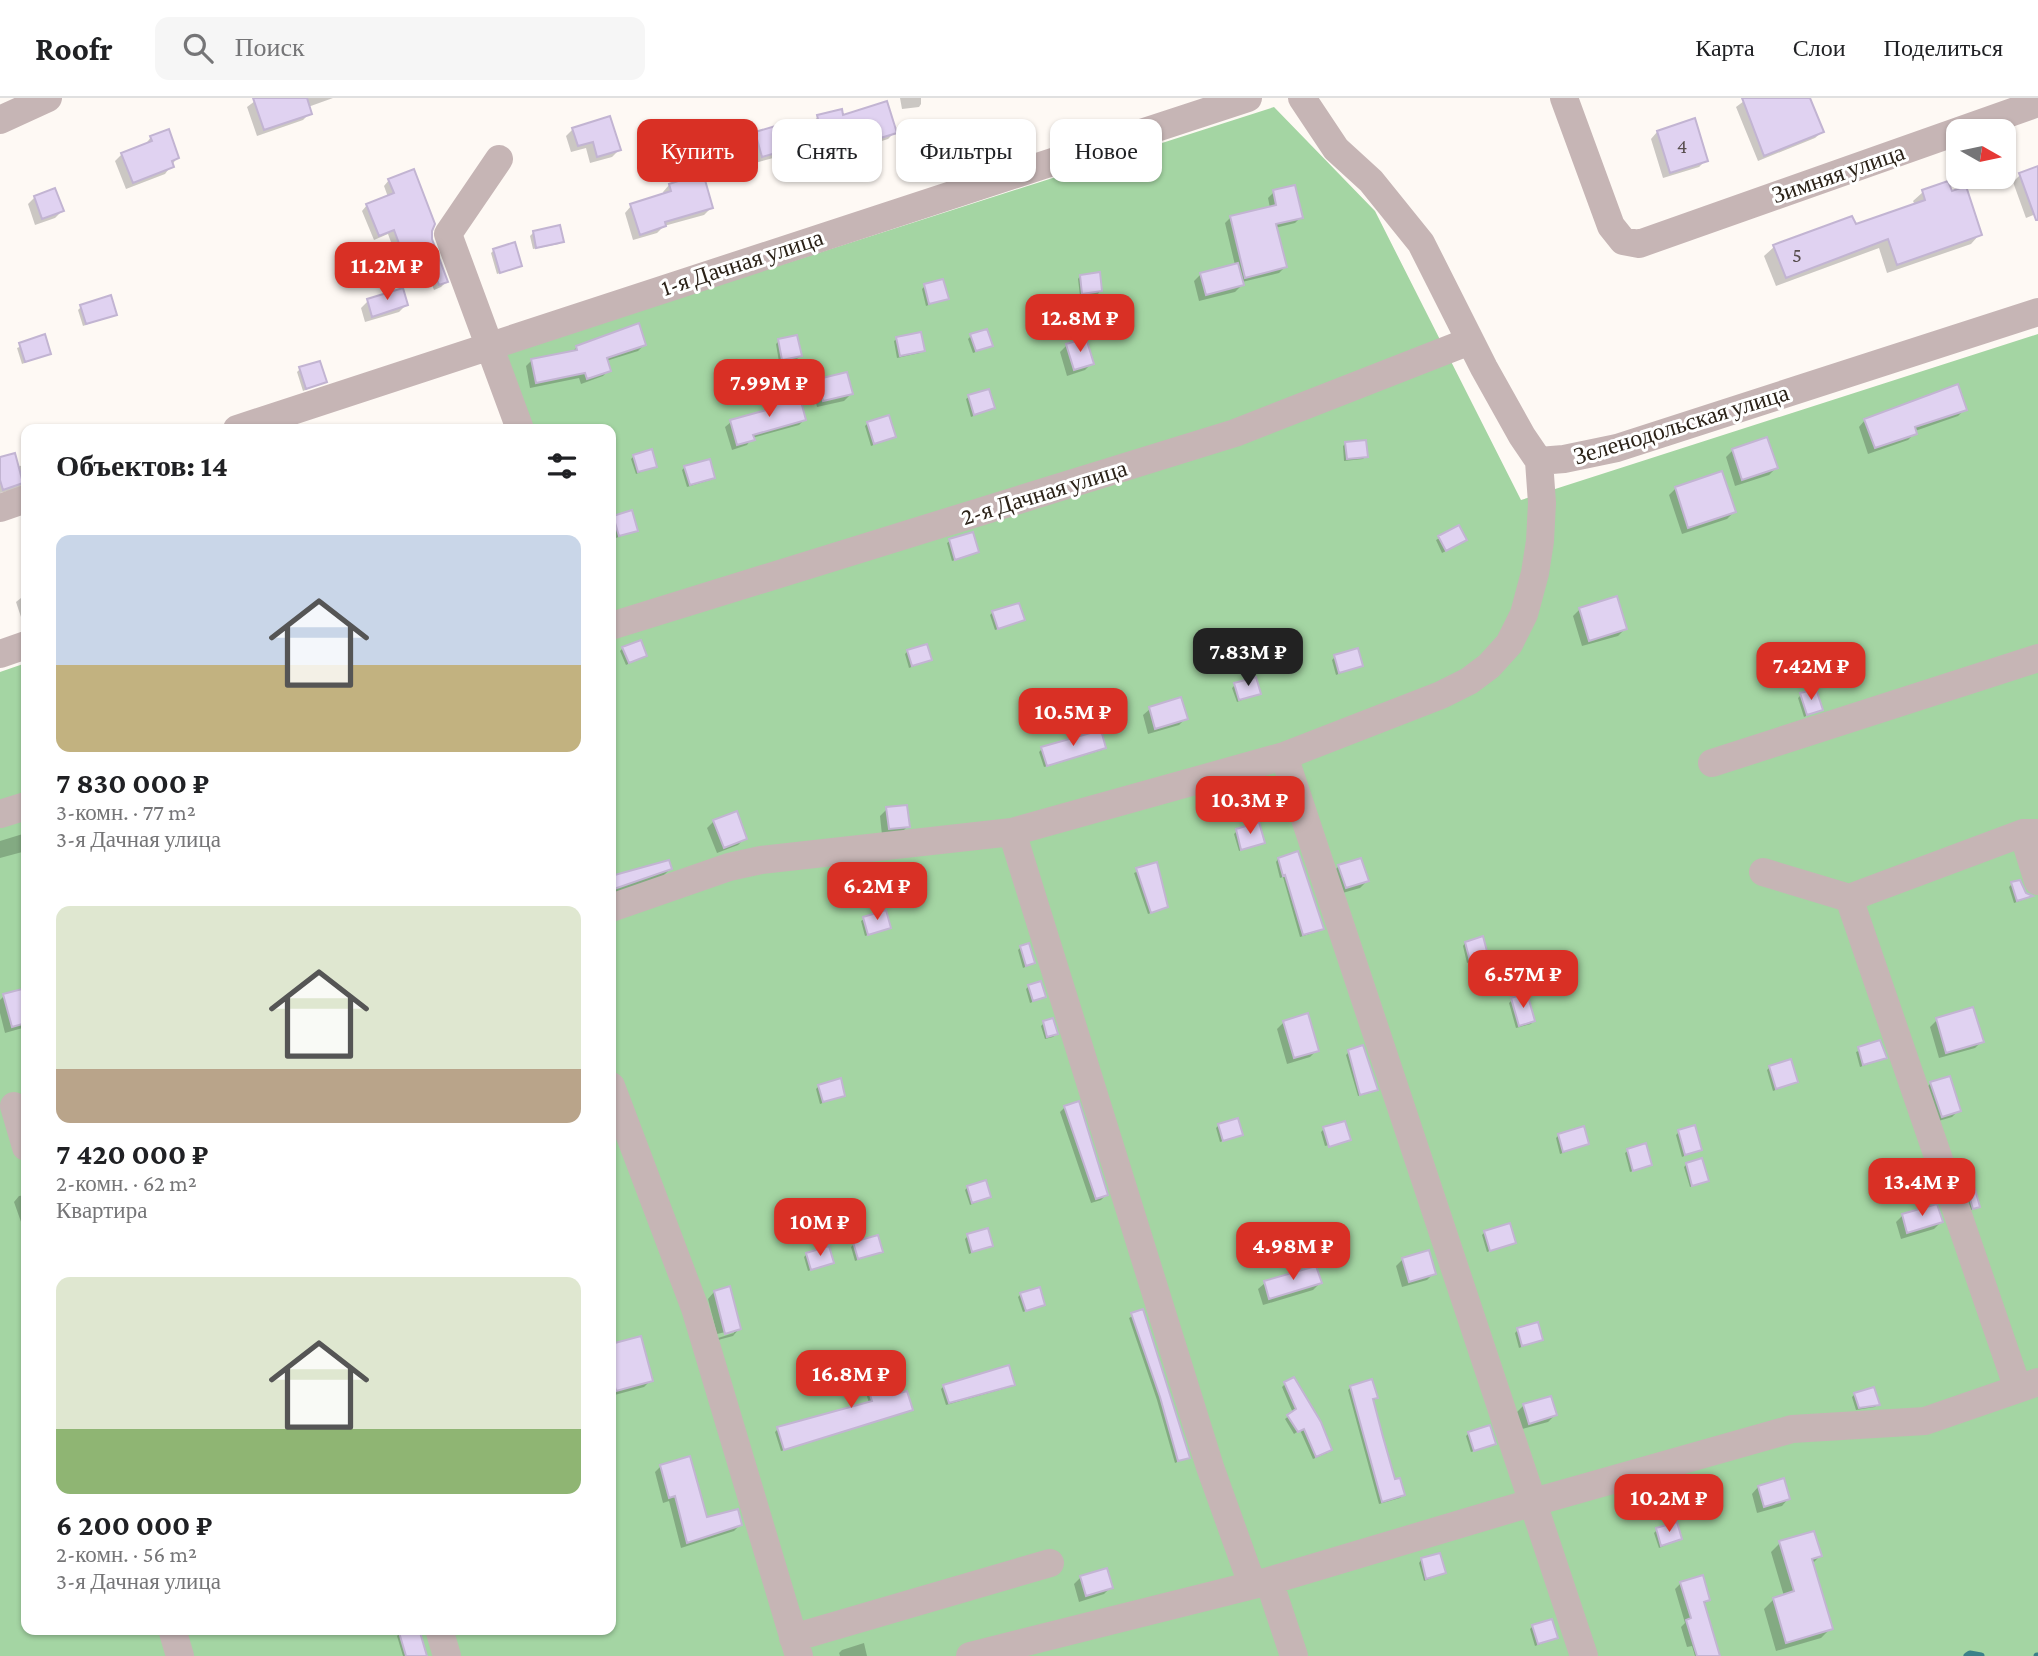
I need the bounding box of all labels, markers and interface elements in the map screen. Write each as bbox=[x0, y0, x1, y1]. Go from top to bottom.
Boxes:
search box bbox=[155, 17, 645, 80]
icon: search bbox=[179, 29, 217, 67]
text: Roofr bbox=[35, 30, 113, 67]
text: Поиск bbox=[235, 33, 305, 62]
text: Карта bbox=[1695, 34, 1755, 61]
text: Слои bbox=[1793, 34, 1846, 61]
text: Поделиться bbox=[1884, 34, 2003, 61]
chip: Купить bbox=[637, 119, 758, 182]
chip: Снять bbox=[772, 119, 882, 182]
chip: Фильтры bbox=[896, 119, 1036, 182]
chip: Новое bbox=[1050, 119, 1162, 182]
north arrow bbox=[1946, 119, 2016, 189]
map controls bbox=[1946, 119, 2016, 189]
house number: 4 bbox=[1677, 134, 1687, 158]
street label: Зимняя улица bbox=[1768, 138, 1908, 208]
street label: 1-я Дачная улица bbox=[658, 223, 827, 301]
pin: 11.2M ₽ bbox=[322, 242, 452, 302]
house number: 5 bbox=[1792, 243, 1802, 267]
text: 11.2M ₽ bbox=[351, 252, 423, 278]
pin: 12.8M ₽ bbox=[1015, 294, 1145, 354]
text: 12.8M ₽ bbox=[1041, 304, 1119, 330]
pin: 7.99M ₽ bbox=[704, 360, 834, 419]
text: 7.99M ₽ bbox=[730, 369, 808, 395]
street label: Зеленодольская улица bbox=[1570, 378, 1792, 470]
icon: filters bbox=[543, 447, 581, 485]
text: Объектов: 14 bbox=[56, 449, 228, 482]
street label: 2-я Дачная улица bbox=[958, 454, 1131, 530]
icon: home bbox=[256, 580, 382, 706]
pin: 7.83M ₽ bbox=[1183, 628, 1313, 688]
text: 7.83M ₽ bbox=[1209, 638, 1287, 664]
pin: 7.42M ₽ bbox=[1746, 642, 1876, 702]
text: 7.42M ₽ bbox=[1772, 652, 1850, 678]
pin: 10.5M ₽ bbox=[1008, 688, 1138, 748]
text: 10.5M ₽ bbox=[1035, 698, 1111, 724]
text: 7 830 000 ₽ bbox=[56, 766, 209, 799]
pin: 10.3M ₽ bbox=[1185, 776, 1315, 836]
text: 10.3M ₽ bbox=[1212, 786, 1288, 812]
text: 3-комн. · 77 m² bbox=[56, 799, 196, 825]
text: 3-я Дачная улица bbox=[56, 826, 221, 852]
pin: 6.2M ₽ bbox=[820, 862, 934, 922]
text: 6.2M ₽ bbox=[843, 872, 911, 898]
pin: 6.57M ₽ bbox=[1458, 950, 1588, 1010]
icon: home bbox=[256, 951, 382, 1077]
text: 6.57M ₽ bbox=[1484, 960, 1562, 986]
text: 7 420 000 ₽ bbox=[56, 1137, 209, 1170]
pin: 13.4M ₽ bbox=[1857, 1158, 1987, 1218]
text: 13.4M ₽ bbox=[1884, 1168, 1960, 1194]
text: 2-комн. · 62 m² bbox=[56, 1170, 197, 1196]
text: Квартира bbox=[56, 1197, 147, 1223]
pin: 10M ₽ bbox=[771, 1198, 869, 1258]
text: 10M ₽ bbox=[790, 1208, 850, 1234]
pin: 4.98M ₽ bbox=[1228, 1222, 1358, 1282]
text: 4.98M ₽ bbox=[1252, 1232, 1334, 1258]
icon: home bbox=[256, 1322, 382, 1448]
pin: 16.8M ₽ bbox=[786, 1350, 916, 1410]
text: 16.8M ₽ bbox=[812, 1360, 890, 1386]
pin: 10.2M ₽ bbox=[1604, 1474, 1734, 1534]
text: 10.2M ₽ bbox=[1630, 1484, 1708, 1510]
text: 6 200 000 ₽ bbox=[56, 1508, 213, 1541]
text: 2-комн. · 56 m² bbox=[56, 1541, 197, 1567]
text: 3-я Дачная улица bbox=[56, 1568, 221, 1594]

